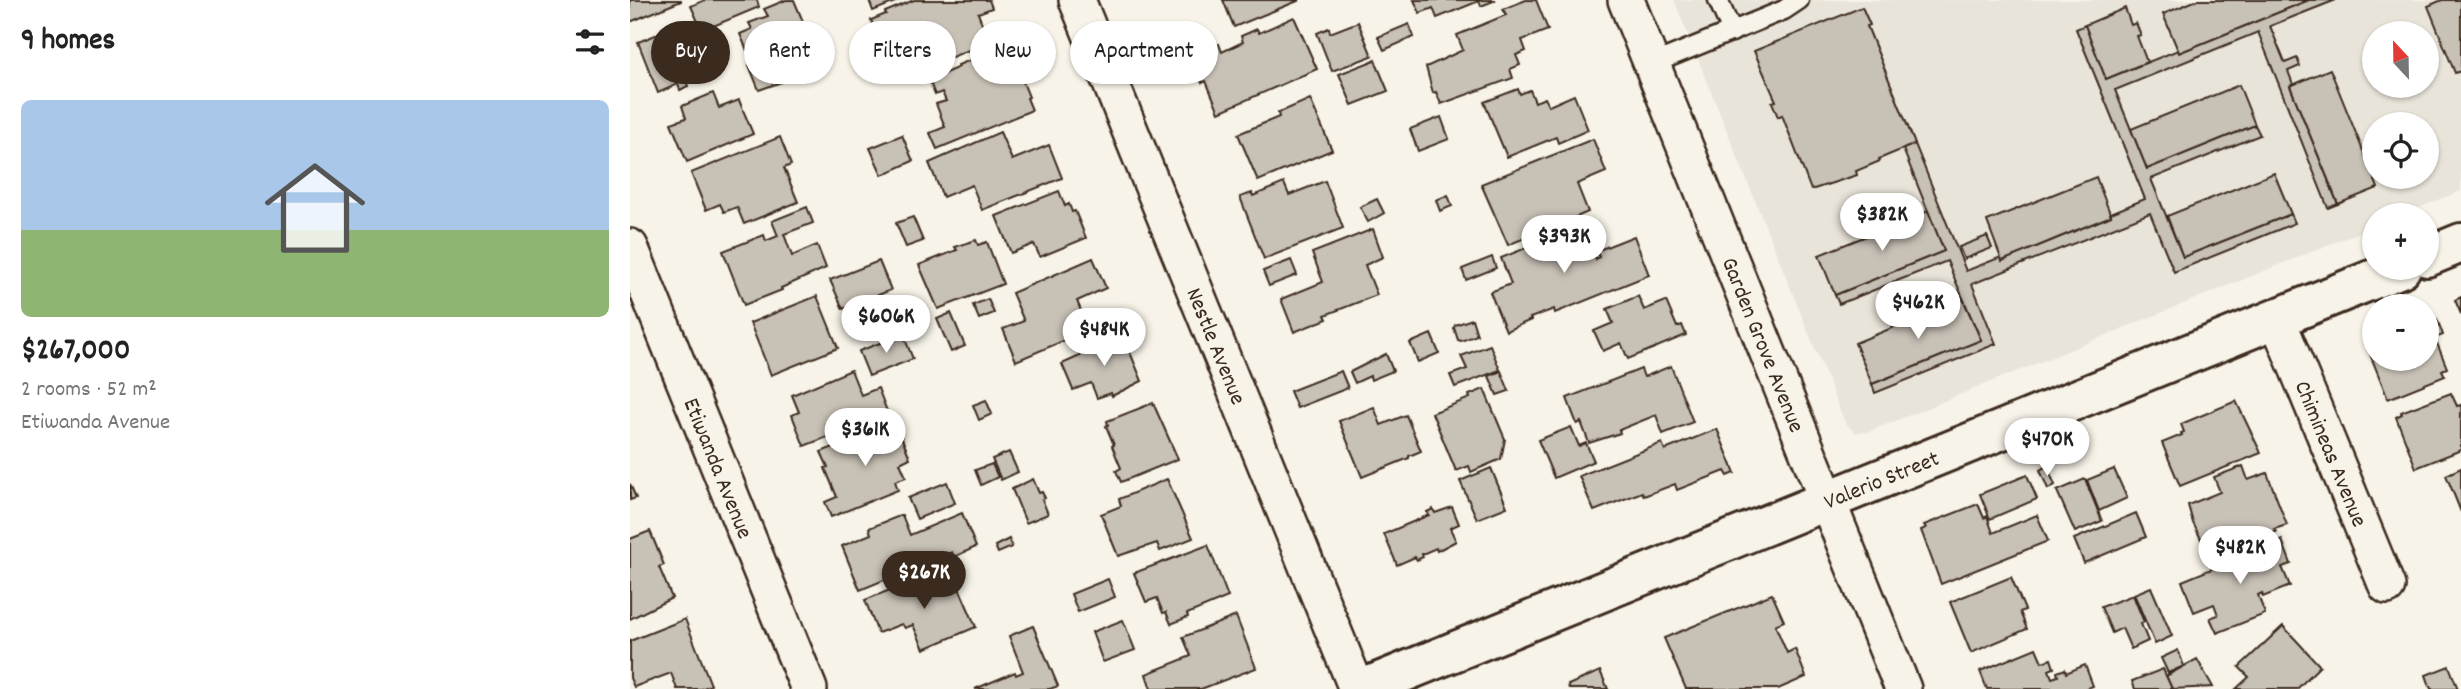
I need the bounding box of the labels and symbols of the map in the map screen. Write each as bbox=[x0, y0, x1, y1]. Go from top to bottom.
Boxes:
north arrow bbox=[2362, 21, 2440, 98]
pin: $382K bbox=[1833, 194, 1931, 253]
pin: $393K bbox=[1515, 216, 1613, 275]
street label: Garden Grove Avenue bbox=[1711, 253, 1811, 438]
pin: $462K bbox=[1869, 282, 1967, 341]
street label: Nestle Avenue bbox=[1176, 283, 1253, 410]
pin: $606K bbox=[837, 296, 935, 355]
pin: $484K bbox=[1055, 308, 1153, 368]
street label: Chimineas Avenue bbox=[2284, 376, 2374, 533]
street label: Etiwanda Avenue bbox=[673, 394, 759, 544]
pin: $361K bbox=[816, 408, 914, 468]
pin: $470K bbox=[1998, 419, 2096, 478]
street label: Valerio Street bbox=[1820, 444, 1945, 520]
pin: $482K bbox=[2191, 526, 2289, 586]
pin: $267K bbox=[875, 552, 973, 611]

